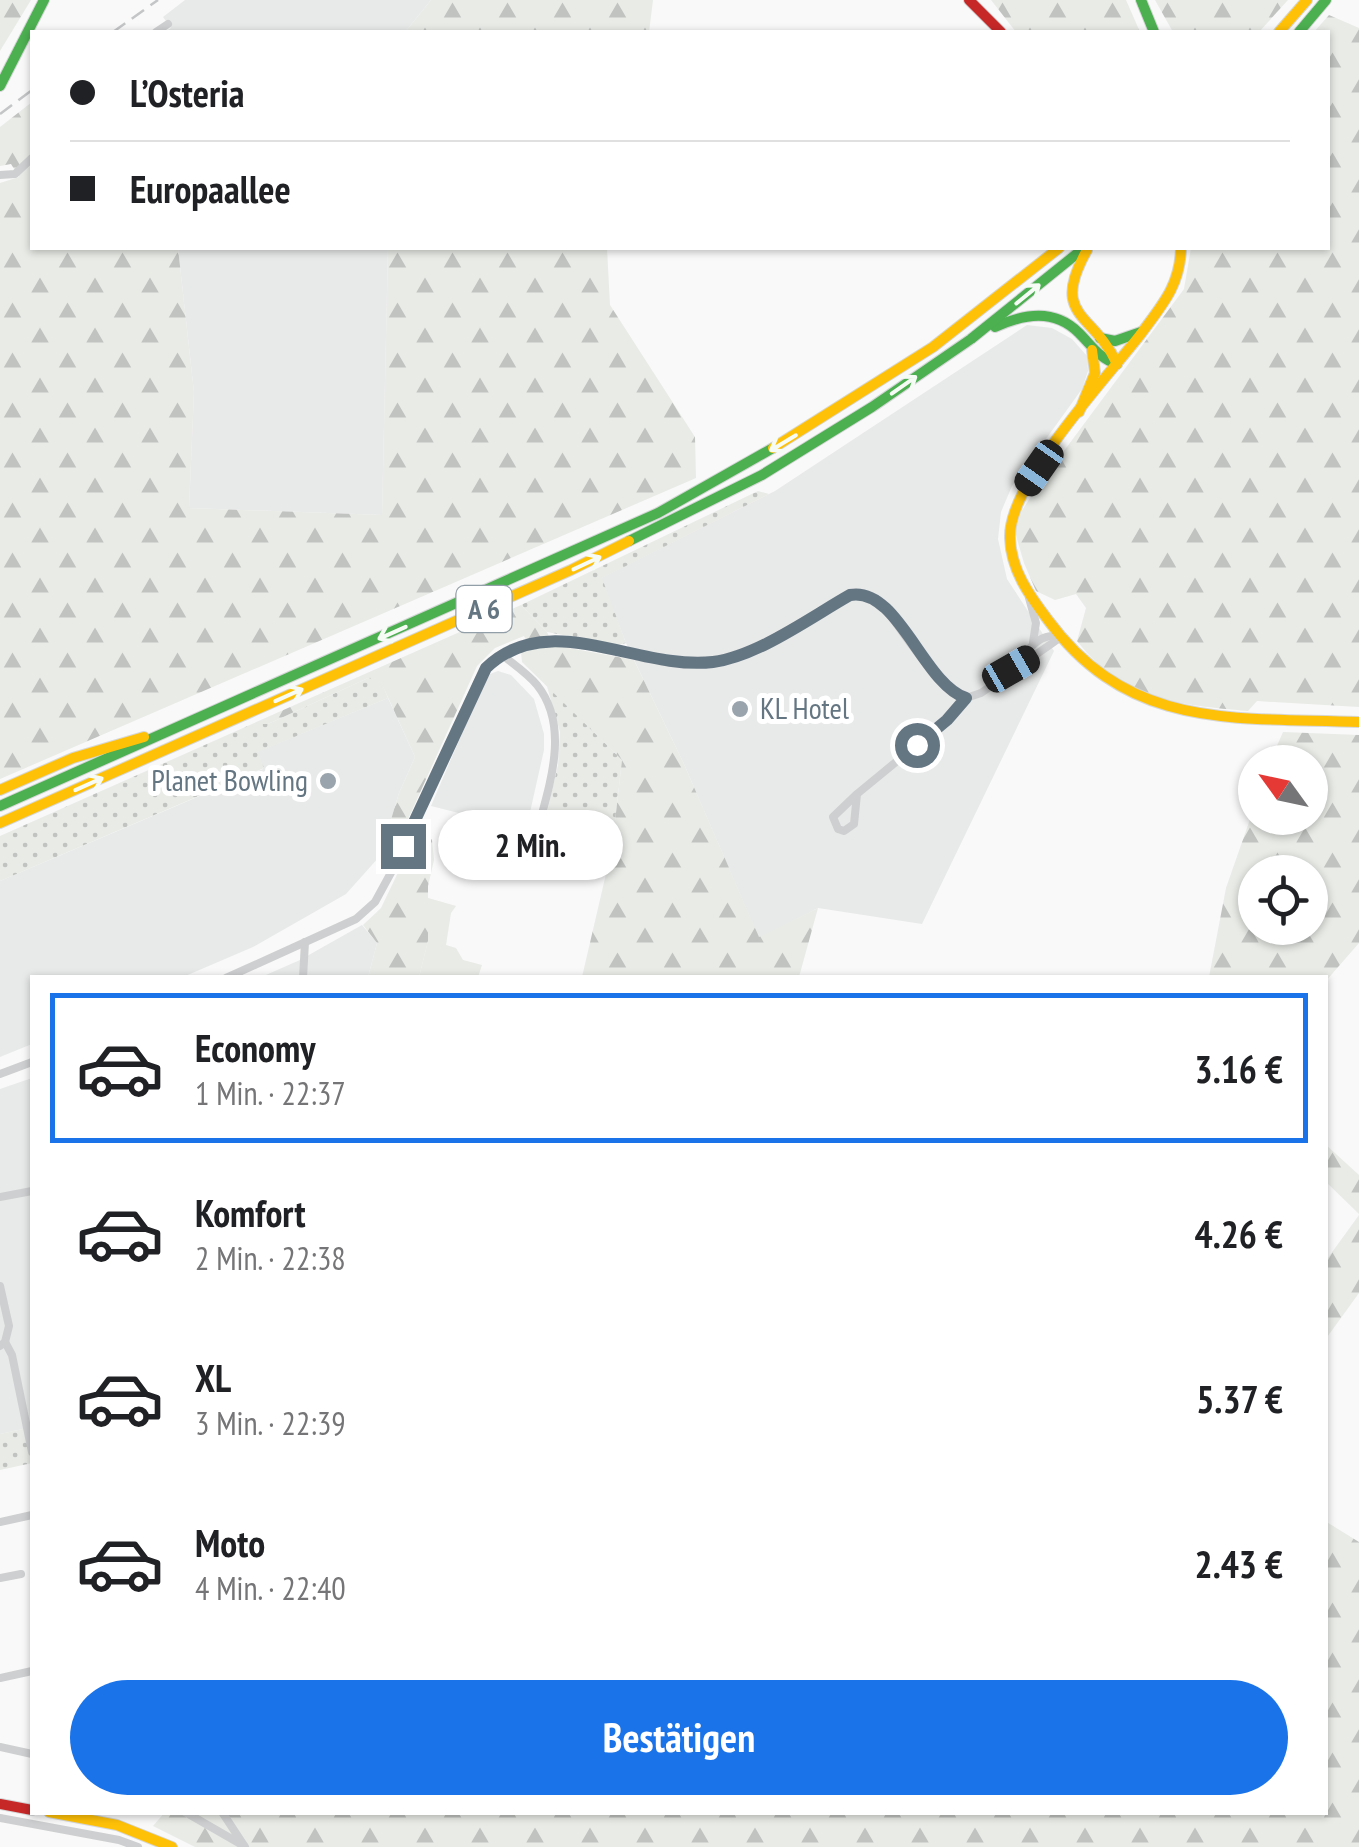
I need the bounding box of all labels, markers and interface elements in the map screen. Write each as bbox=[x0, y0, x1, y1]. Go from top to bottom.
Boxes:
text: L’Osteria bbox=[130, 68, 244, 117]
text: Europaallee bbox=[130, 164, 291, 213]
one-way arrow bbox=[1014, 283, 1040, 305]
one-way arrow bbox=[890, 375, 917, 396]
one-way arrow bbox=[769, 433, 798, 453]
car bbox=[1010, 435, 1068, 501]
one-way arrow bbox=[571, 553, 601, 572]
road number: A 6 bbox=[456, 586, 512, 632]
one-way arrow bbox=[377, 625, 408, 643]
car bbox=[978, 641, 1044, 697]
one-way arrow bbox=[274, 685, 304, 703]
place label: KL Hotel bbox=[760, 688, 849, 727]
marker: KL Hotel bbox=[729, 698, 751, 720]
route start bbox=[895, 723, 940, 768]
north arrow bbox=[1238, 745, 1328, 835]
map controls bbox=[1238, 745, 1328, 945]
place label: Planet Bowling bbox=[151, 760, 308, 799]
marker: Planet Bowling bbox=[317, 770, 339, 792]
one-way arrow bbox=[73, 774, 104, 792]
callout: 2 Min. bbox=[438, 811, 623, 881]
route end bbox=[381, 824, 426, 869]
text: 2 Min. bbox=[495, 824, 566, 866]
button: locate bbox=[1238, 855, 1328, 945]
icon: car bbox=[75, 1023, 165, 1113]
text: Economy bbox=[195, 1023, 315, 1072]
text: 3.16 € bbox=[1194, 1044, 1283, 1093]
text: 1 Min. · 22:37 bbox=[195, 1072, 346, 1114]
icon: car bbox=[75, 1188, 165, 1278]
text: Komfort bbox=[195, 1188, 306, 1237]
text: 4.26 € bbox=[1194, 1209, 1283, 1258]
text: 2 Min. · 22:38 bbox=[195, 1237, 346, 1279]
icon: car bbox=[75, 1353, 165, 1443]
text: XL bbox=[195, 1353, 231, 1402]
text: 5.37 € bbox=[1196, 1374, 1283, 1423]
text: 3 Min. · 22:39 bbox=[195, 1402, 346, 1444]
icon: car bbox=[75, 1518, 165, 1608]
text: Moto bbox=[195, 1518, 265, 1567]
text: 2.43 € bbox=[1194, 1539, 1283, 1588]
text: 4 Min. · 22:40 bbox=[195, 1567, 346, 1609]
button: Bestätigen bbox=[70, 1680, 1288, 1795]

